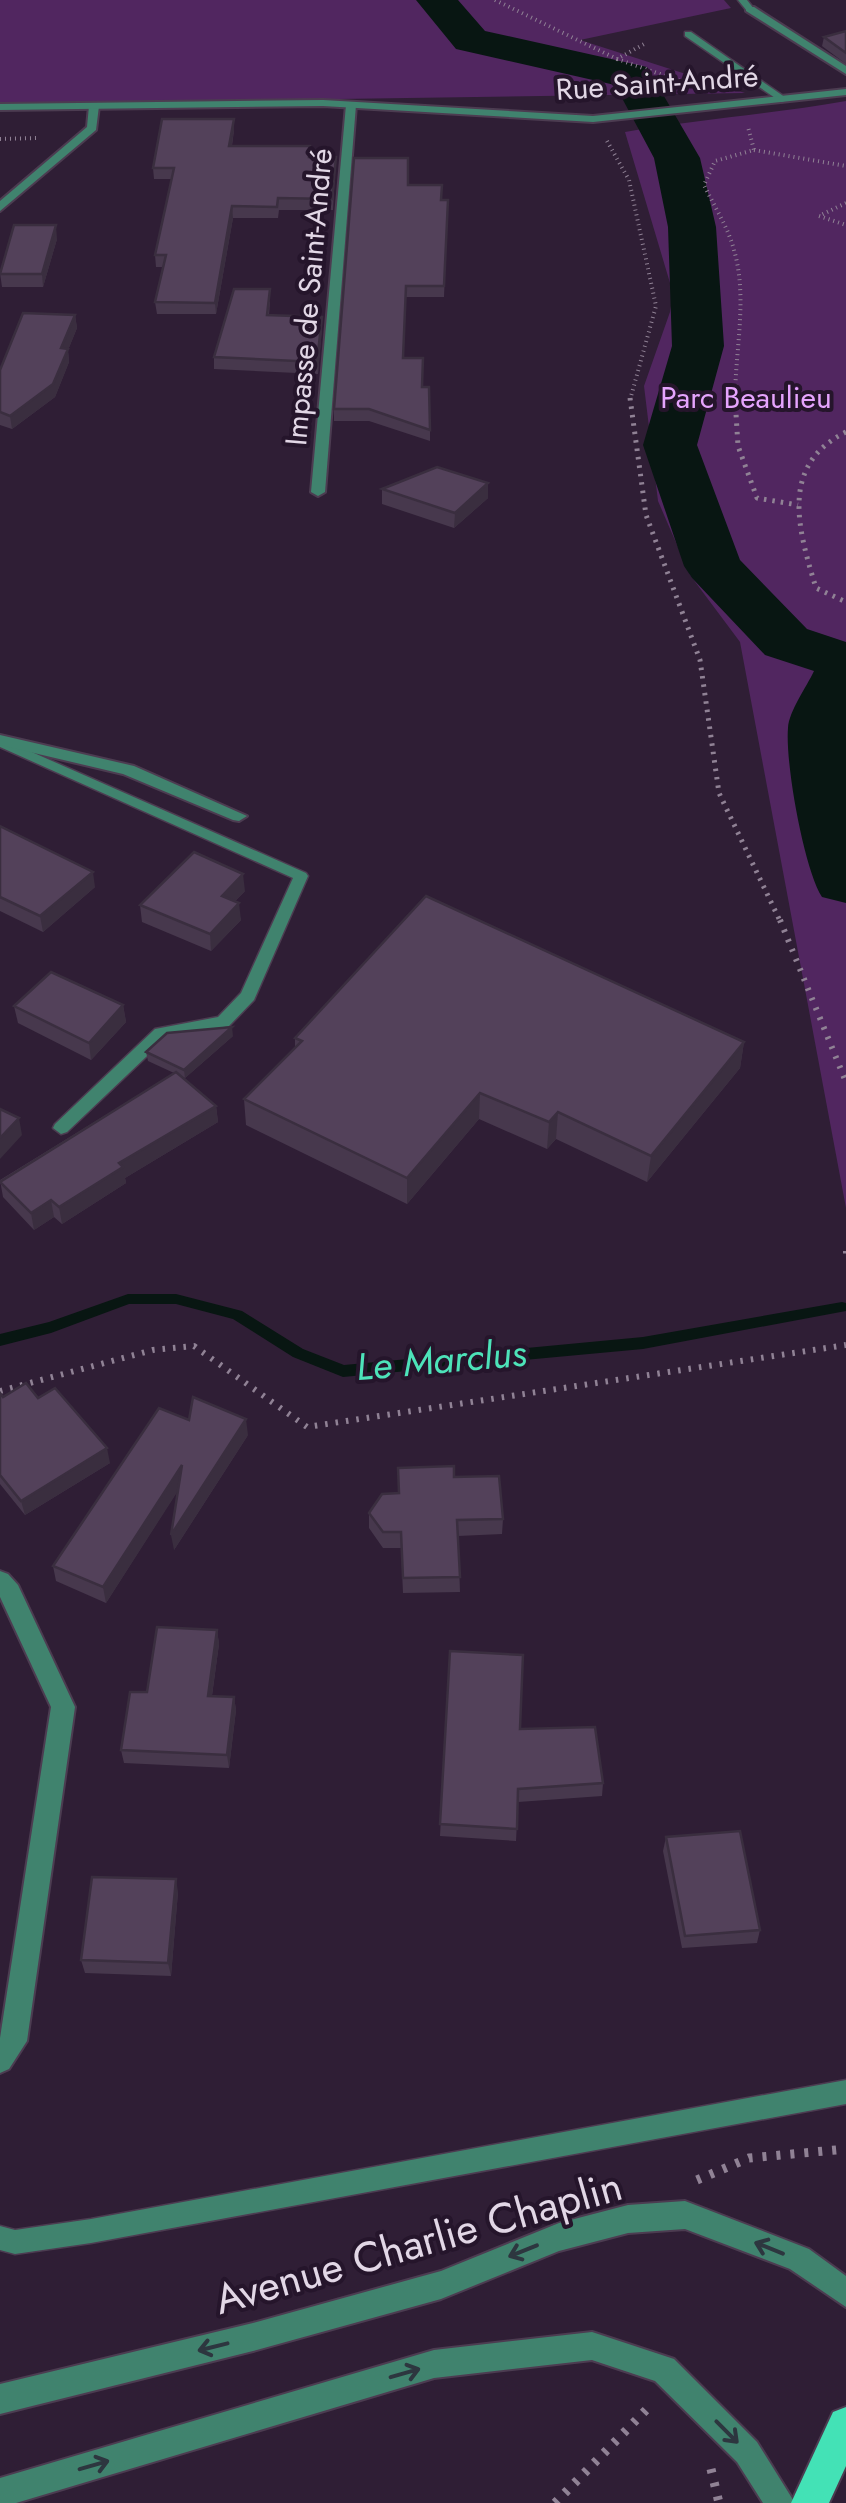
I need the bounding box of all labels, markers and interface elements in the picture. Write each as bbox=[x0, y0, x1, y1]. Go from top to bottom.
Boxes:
street label: Rue Saint-André bbox=[554, 54, 760, 111]
street label: Impasse de Saint-André bbox=[274, 146, 343, 447]
park label: Parc Beaulieu bbox=[660, 376, 832, 419]
water label: Le Marclus bbox=[354, 1325, 529, 1394]
street label: Avenue Charlie Chaplin bbox=[207, 2155, 629, 2330]
one-way arrow bbox=[754, 2237, 785, 2255]
one-way arrow bbox=[508, 2244, 539, 2262]
one-way arrow bbox=[198, 2339, 230, 2357]
one-way arrow bbox=[389, 2363, 420, 2381]
one-way arrow bbox=[714, 2420, 738, 2444]
one-way arrow bbox=[77, 2455, 109, 2473]

